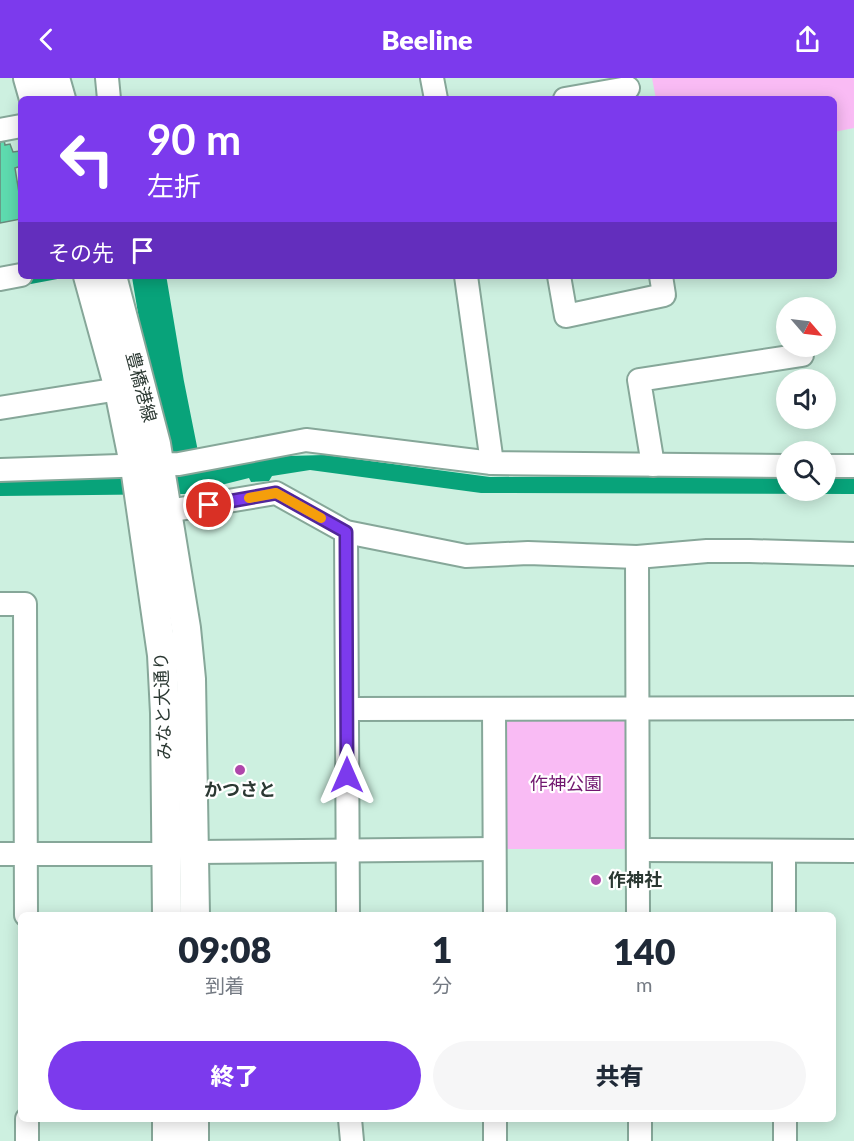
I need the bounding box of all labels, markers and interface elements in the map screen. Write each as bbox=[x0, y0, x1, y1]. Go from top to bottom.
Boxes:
icon: back bbox=[30, 23, 63, 56]
text: Beeline bbox=[381, 23, 473, 56]
icon: share bbox=[791, 23, 824, 56]
text: 90 m bbox=[147, 114, 241, 164]
icon: left bbox=[48, 120, 126, 198]
text: 左折 bbox=[147, 169, 201, 202]
icon: arrive bbox=[126, 234, 159, 267]
text: その先 bbox=[48, 239, 114, 266]
north arrow bbox=[776, 297, 836, 357]
map controls bbox=[776, 297, 836, 501]
street label: 豊橋港線 bbox=[122, 349, 162, 424]
button: sound bbox=[776, 369, 836, 429]
button: search bbox=[776, 441, 836, 501]
pin bbox=[183, 479, 234, 530]
icon: arrive bbox=[192, 488, 225, 521]
street label: みなと大通り bbox=[149, 652, 175, 760]
position arrow bbox=[315, 743, 379, 807]
marker: かつさと bbox=[233, 763, 247, 777]
park label: 作神公園 bbox=[530, 772, 602, 794]
place label: かつさと bbox=[204, 778, 276, 800]
place label: 作神社 bbox=[608, 868, 662, 890]
marker: 作神社 bbox=[589, 873, 603, 887]
text: 09:08 bbox=[178, 927, 271, 971]
text: 1 bbox=[432, 927, 453, 971]
text: 140 bbox=[613, 929, 676, 973]
text: m bbox=[636, 972, 653, 996]
text: 到着 bbox=[205, 973, 245, 997]
text: 分 bbox=[432, 973, 452, 997]
button: 終了 bbox=[48, 1041, 421, 1110]
button: 共有 bbox=[433, 1041, 806, 1110]

